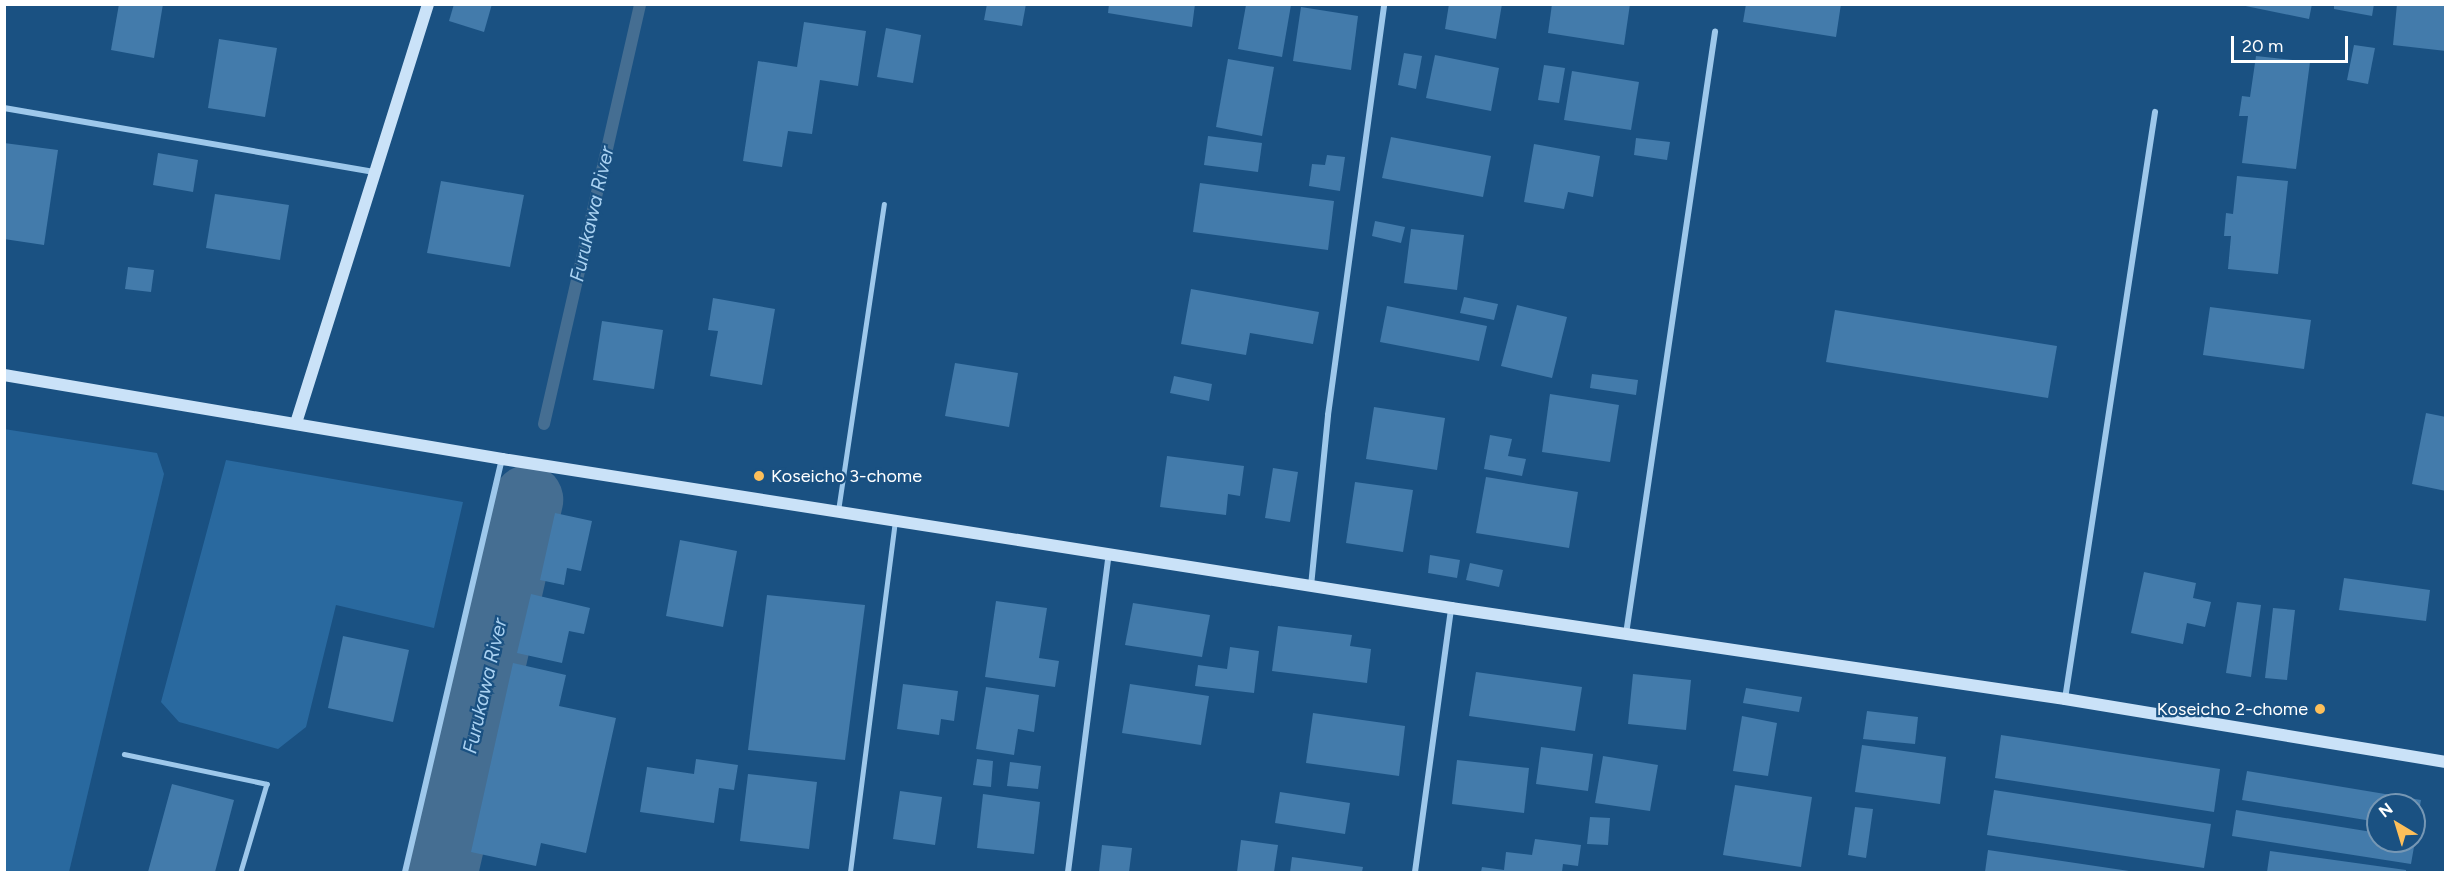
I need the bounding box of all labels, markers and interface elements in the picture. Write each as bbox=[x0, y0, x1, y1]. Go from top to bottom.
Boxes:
scale bar bbox=[2234, 24, 2351, 62]
text: 20 m bbox=[2242, 35, 2283, 57]
water label: Furukawa River bbox=[565, 144, 619, 284]
place label: Koseicho 3-chome bbox=[771, 465, 922, 487]
marker: Koseicho 3-chome bbox=[752, 469, 766, 483]
water label: Furukawa River bbox=[458, 616, 512, 756]
place label: Koseicho 2-chome bbox=[2157, 698, 2308, 720]
marker: Koseicho 2-chome bbox=[2313, 702, 2327, 716]
north arrow bbox=[2366, 793, 2426, 853]
text: N bbox=[2375, 799, 2397, 821]

